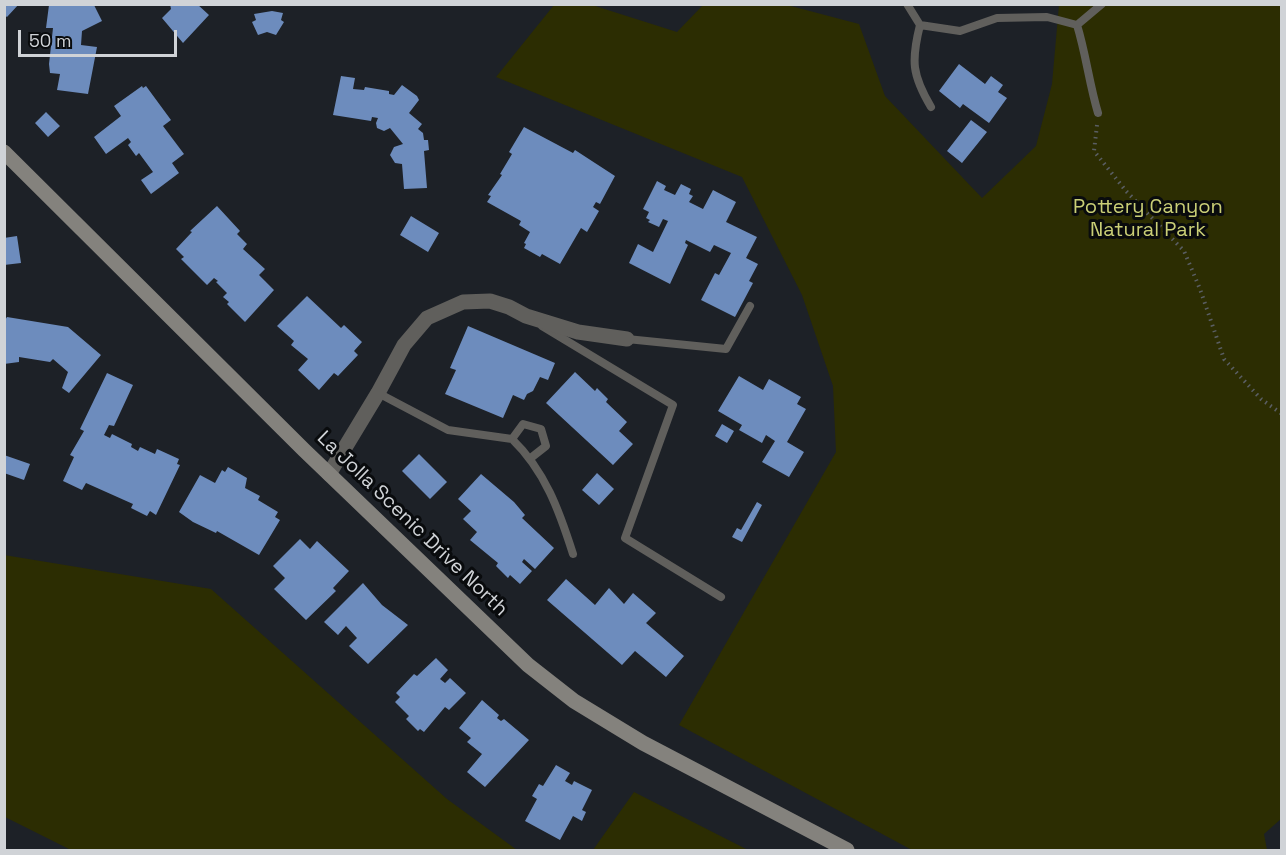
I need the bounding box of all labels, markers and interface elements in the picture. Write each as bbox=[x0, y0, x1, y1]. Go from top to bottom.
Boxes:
scale bar bbox=[21, 18, 180, 56]
text: 50 m bbox=[29, 29, 71, 52]
park label: Pottery Canyon Natural Park bbox=[1073, 196, 1223, 243]
street label: La Jolla Scenic Drive North bbox=[312, 427, 512, 621]

